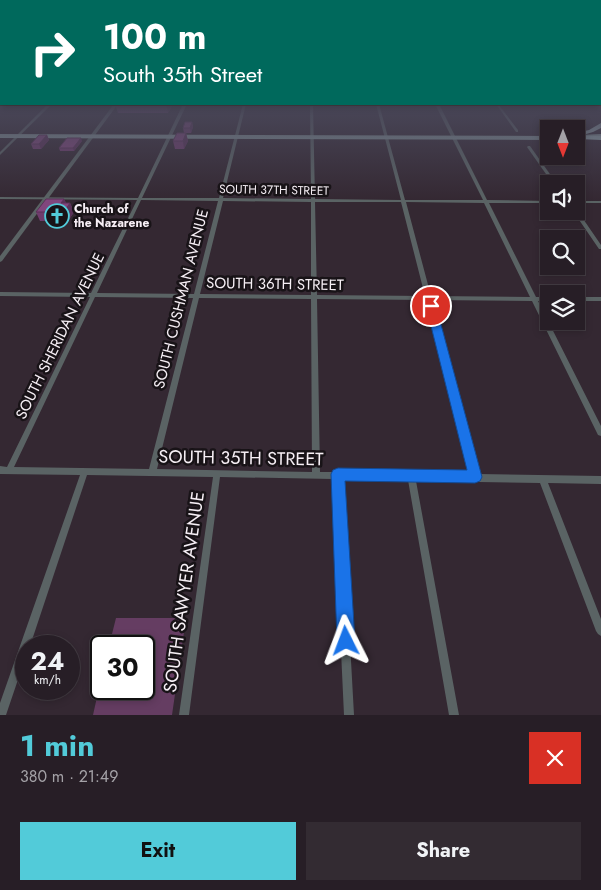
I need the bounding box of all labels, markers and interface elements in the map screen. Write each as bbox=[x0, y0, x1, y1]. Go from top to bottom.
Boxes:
text: 100 m bbox=[103, 12, 206, 62]
icon: right bbox=[20, 20, 85, 85]
text: South 35th Street bbox=[103, 58, 262, 90]
north arrow bbox=[540, 120, 585, 165]
map controls bbox=[540, 120, 585, 330]
button: sound bbox=[540, 175, 585, 220]
street label: SOUTH 37TH STREET bbox=[219, 180, 330, 200]
place label: Church of the Nazarene bbox=[74, 200, 149, 232]
church icon: Church of the Nazarene bbox=[44, 203, 70, 229]
street label: SOUTH CUSHMAN AVENUE bbox=[148, 207, 214, 391]
button: search bbox=[540, 230, 585, 275]
street label: SOUTH SHERIDAN AVENUE bbox=[10, 249, 110, 423]
street label: SOUTH 36TH STREET bbox=[206, 272, 344, 296]
pin bbox=[410, 285, 452, 327]
button: layers bbox=[540, 285, 585, 330]
icon: arrive bbox=[417, 292, 445, 320]
street label: SOUTH 35TH STREET bbox=[158, 444, 324, 472]
street label: SOUTH SAWYER AVENUE bbox=[157, 490, 211, 694]
position arrow bbox=[319, 614, 371, 666]
speed limit sign: 30 bbox=[90, 635, 155, 700]
text: 24 bbox=[31, 643, 64, 679]
text: km/h bbox=[34, 671, 61, 689]
text: 1 min bbox=[20, 724, 94, 767]
button: close bbox=[529, 732, 581, 784]
text: 380 m · 21:49 bbox=[20, 765, 118, 788]
button: Exit bbox=[20, 822, 296, 880]
button: Share bbox=[306, 822, 581, 880]

